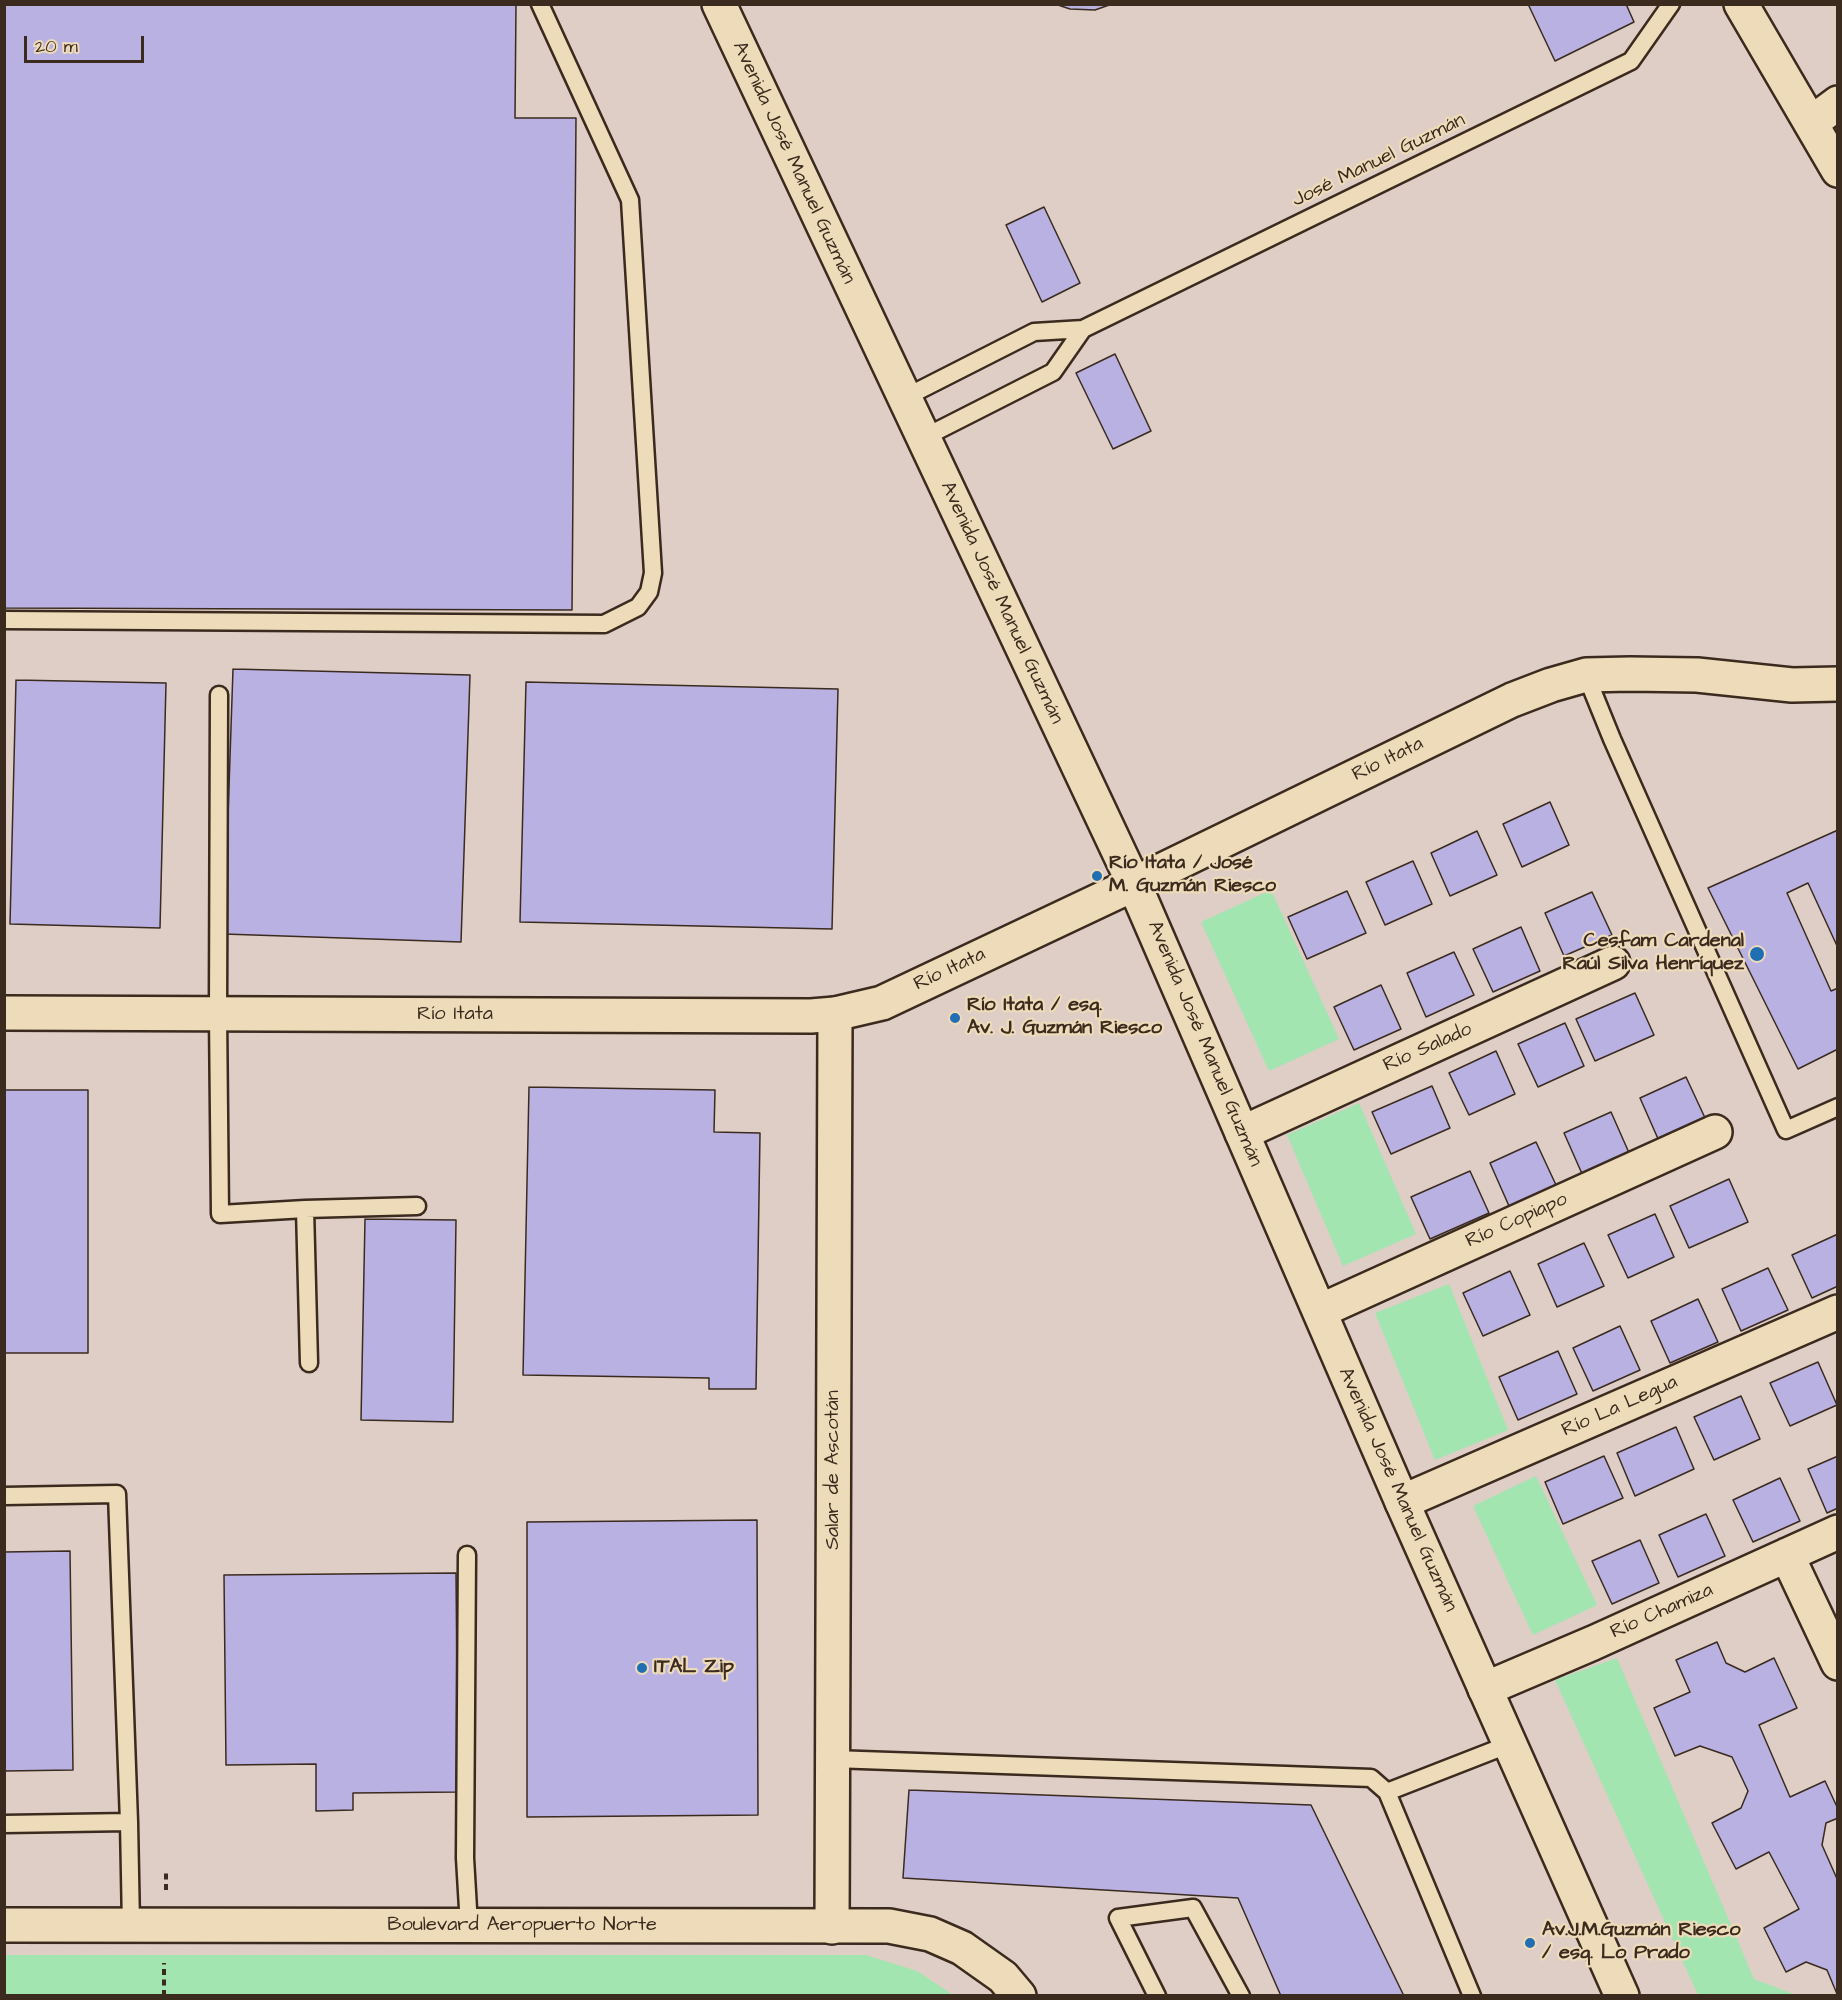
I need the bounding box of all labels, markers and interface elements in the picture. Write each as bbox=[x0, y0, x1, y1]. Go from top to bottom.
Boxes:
scale bar bbox=[27, 24, 147, 62]
text: 20 m bbox=[35, 34, 78, 59]
street label: Avenida José Manuel Guzmán bbox=[726, 38, 860, 288]
street label: José Manuel Guzmán bbox=[1289, 109, 1469, 213]
street label: Avenida José Manuel Guzmán bbox=[934, 478, 1068, 728]
street label: Río Itata bbox=[1349, 733, 1427, 787]
place label: Río Itata / José M. Guzmán Riesco bbox=[1109, 852, 1276, 899]
marker: Río Itata / José M. Guzmán Riesco bbox=[1090, 869, 1104, 883]
street label: Avenida José Manuel Guzmán bbox=[1141, 917, 1267, 1171]
place label: Cesfam Cardenal Raúl Silva Henríquez bbox=[1563, 930, 1744, 977]
street label: Río Itata bbox=[910, 943, 990, 997]
marker: Cesfam Cardenal Raúl Silva Henríquez bbox=[1748, 945, 1766, 963]
place label: Río Itata / esq. Av. J. Guzmán Riesco bbox=[967, 994, 1162, 1041]
street label: Río Itata bbox=[417, 1003, 493, 1027]
marker: Río Itata / esq. Av. J. Guzmán Riesco bbox=[948, 1011, 962, 1025]
street label: Río Salado bbox=[1380, 1018, 1476, 1078]
street label: Río Copiapo bbox=[1462, 1188, 1572, 1254]
street label: Avenida José Manuel Guzmán bbox=[1332, 1364, 1462, 1616]
street label: Río La Legua bbox=[1559, 1371, 1681, 1443]
street label: Salar de Ascotán bbox=[822, 1390, 846, 1550]
street label: Río Chamiza bbox=[1607, 1579, 1717, 1645]
place label: ITAL Zip bbox=[654, 1656, 734, 1680]
marker: ITAL Zip bbox=[635, 1661, 649, 1675]
street label: Boulevard Aeropuerto Norte bbox=[387, 1914, 657, 1938]
place label: Av.J.M.Guzmán Riesco / esq. Lo Prado bbox=[1542, 1919, 1740, 1966]
marker: Av.J.M.Guzmán Riesco / esq. Lo Prado bbox=[1523, 1936, 1537, 1950]

